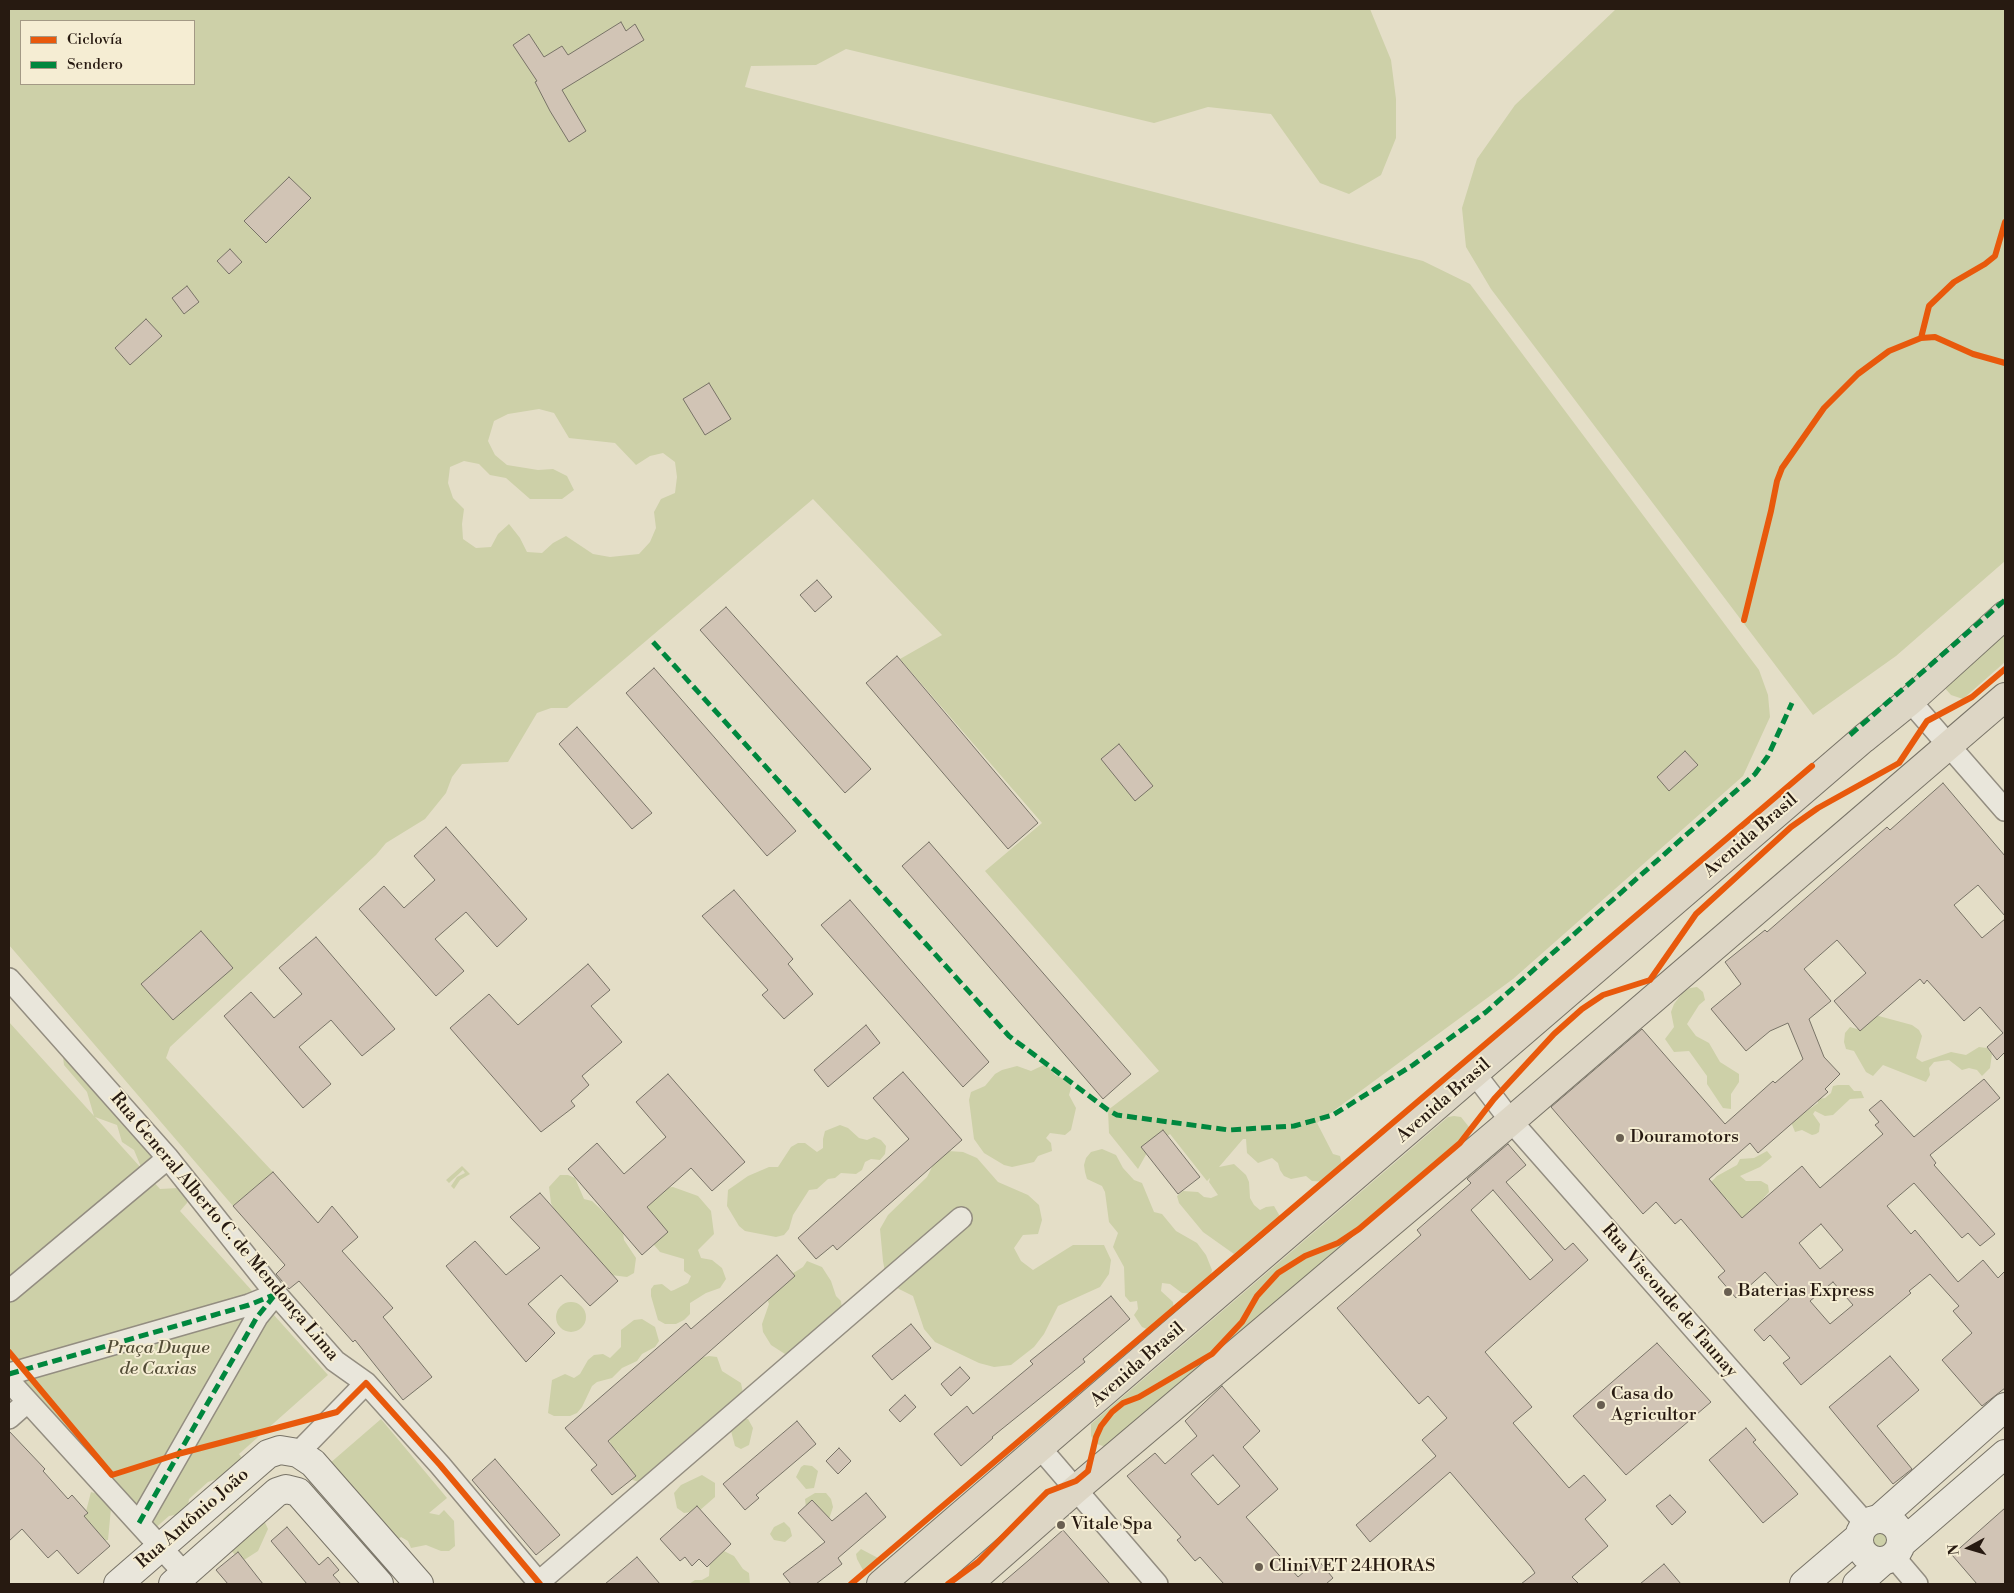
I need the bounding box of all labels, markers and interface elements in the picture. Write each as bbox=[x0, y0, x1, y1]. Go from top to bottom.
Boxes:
legend bbox=[20, 20, 195, 85]
text: Ciclovía bbox=[67, 30, 122, 49]
text: Sendero bbox=[67, 55, 123, 74]
street label: Avenida Brasil bbox=[1700, 789, 1802, 883]
street label: Avenida Brasil bbox=[1393, 1054, 1495, 1148]
street label: Rua General Alberto C. de Mendonça Lima bbox=[105, 1088, 343, 1366]
place label: Douramotors bbox=[1630, 1127, 1739, 1149]
marker: Douramotors bbox=[1614, 1132, 1626, 1144]
street label: Rua Visconde de Taunay bbox=[1596, 1220, 1742, 1382]
place label: Baterias Express bbox=[1738, 1281, 1874, 1303]
marker: Baterias Express bbox=[1722, 1286, 1734, 1298]
street label: Avenida Brasil bbox=[1087, 1318, 1189, 1412]
park label: Praça Duque de Caxias bbox=[106, 1338, 210, 1380]
place label: Casa do Agricultor bbox=[1611, 1384, 1696, 1426]
marker: Casa do Agricultor bbox=[1595, 1399, 1607, 1411]
street label: Rua Antônio João bbox=[132, 1464, 254, 1574]
place label: Vitale Spa bbox=[1071, 1514, 1152, 1536]
marker: Vitale Spa bbox=[1055, 1519, 1067, 1531]
north arrow bbox=[1944, 1523, 1994, 1573]
text: N bbox=[1945, 1543, 1964, 1556]
place label: CliniVET 24HORAS bbox=[1269, 1556, 1435, 1578]
marker: CliniVET 24HORAS bbox=[1253, 1561, 1265, 1573]

